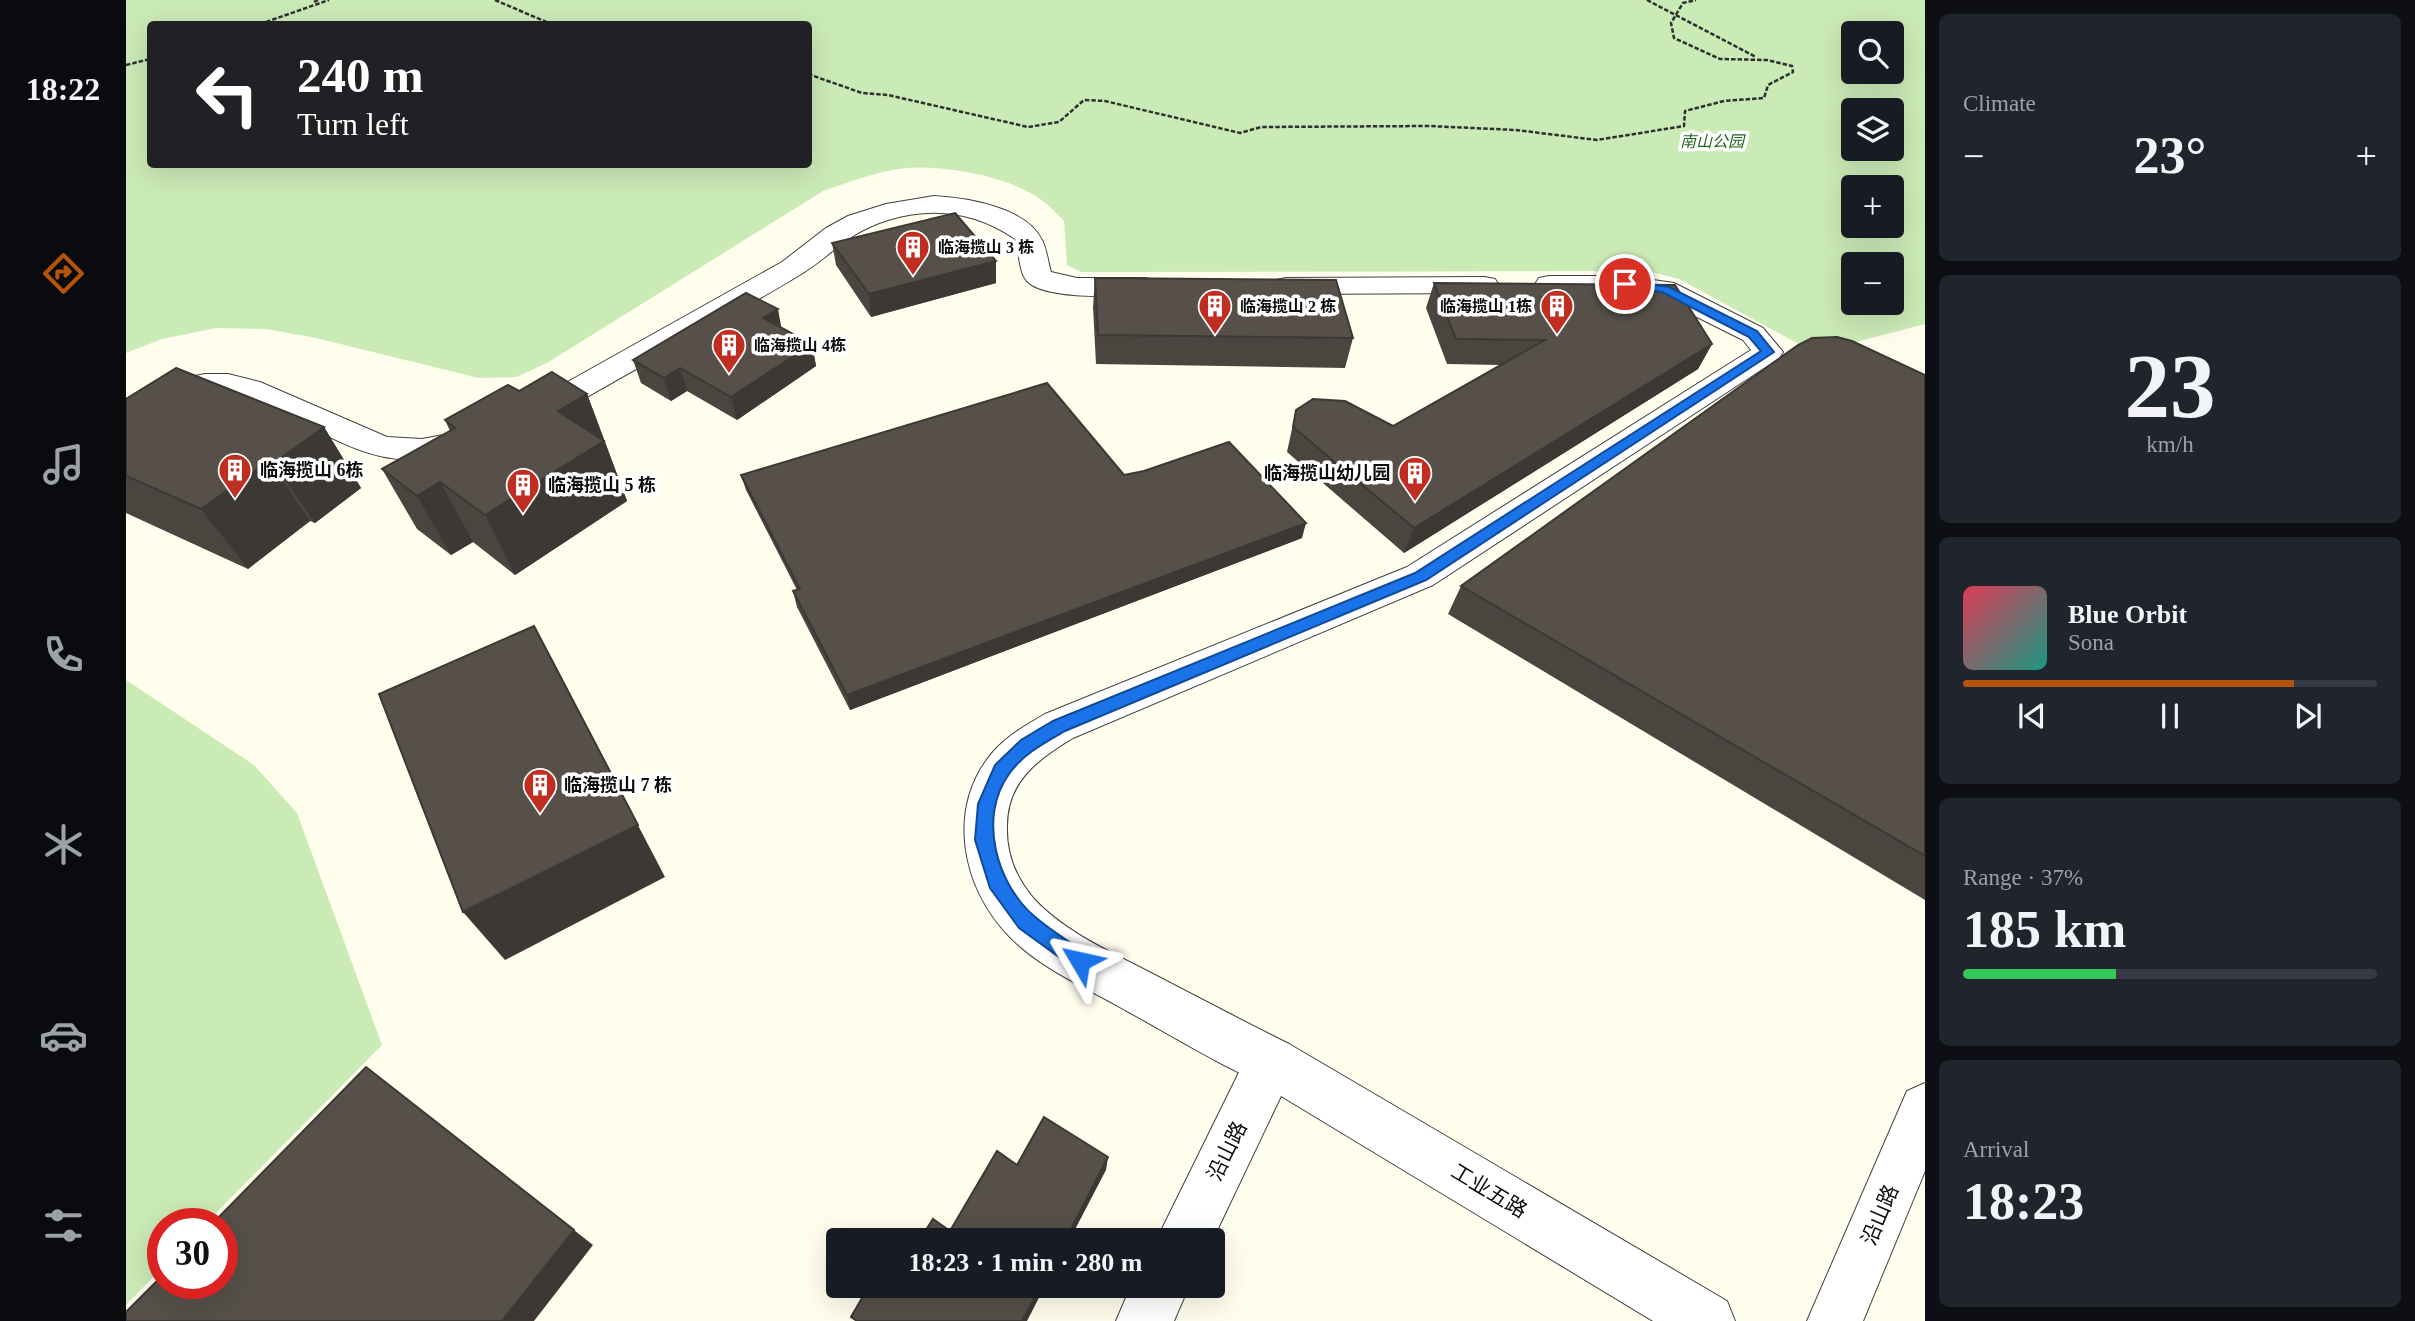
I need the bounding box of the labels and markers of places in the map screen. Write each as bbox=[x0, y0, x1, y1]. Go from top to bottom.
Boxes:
building icon: 临海揽山 3 栋 bbox=[894, 228, 932, 277]
place label: 临海揽山 3 栋 bbox=[938, 238, 1034, 256]
pin bbox=[1595, 254, 1655, 314]
building icon: 临海揽山 2 栋 bbox=[1196, 287, 1234, 336]
building icon: 临海揽山 1栋 bbox=[1538, 287, 1576, 336]
place label: 临海揽山 2 栋 bbox=[1240, 297, 1336, 315]
place label: 临海揽山 1栋 bbox=[1440, 297, 1532, 315]
building icon: 临海揽山 4栋 bbox=[710, 326, 748, 375]
place label: 临海揽山 4栋 bbox=[754, 336, 846, 354]
building icon: 临海揽山 6栋 bbox=[216, 451, 254, 500]
building icon: 临海揽山幼儿园 bbox=[1396, 454, 1434, 503]
place label: 临海揽山 6栋 bbox=[260, 460, 364, 480]
place label: 临海揽山幼儿园 bbox=[1264, 463, 1390, 483]
building icon: 临海揽山 5 栋 bbox=[504, 466, 542, 515]
place label: 临海揽山 5 栋 bbox=[548, 475, 656, 495]
building icon: 临海揽山 7 栋 bbox=[521, 766, 559, 815]
place label: 临海揽山 7 栋 bbox=[564, 775, 672, 795]

